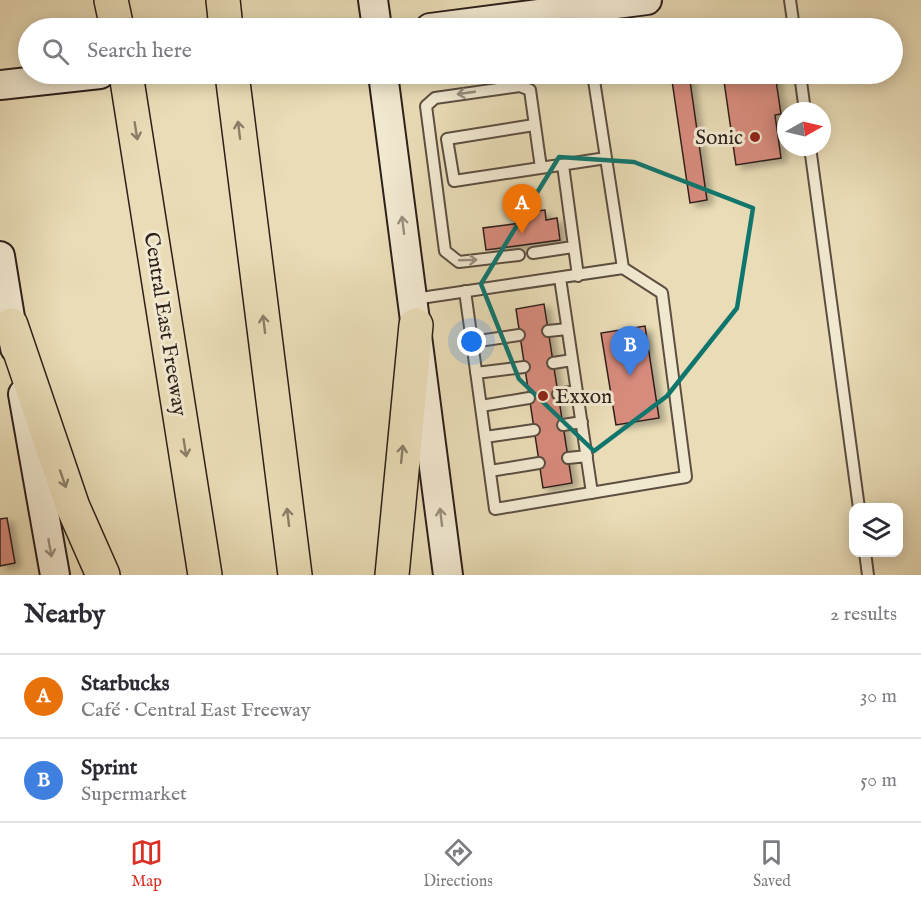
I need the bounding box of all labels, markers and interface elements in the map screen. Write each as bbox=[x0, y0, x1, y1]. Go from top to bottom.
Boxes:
search box bbox=[18, 18, 903, 84]
icon: search bbox=[39, 35, 72, 68]
text: Search here bbox=[87, 37, 192, 65]
one-way arrow bbox=[457, 88, 476, 99]
north arrow bbox=[777, 102, 831, 156]
one-way arrow bbox=[130, 121, 141, 141]
one-way arrow bbox=[233, 121, 244, 140]
place label: Sonic bbox=[695, 125, 743, 152]
marker: Sonic bbox=[748, 130, 762, 144]
pin: A bbox=[502, 184, 542, 234]
one-way arrow bbox=[397, 215, 408, 235]
street label: Central East Freeway bbox=[137, 230, 192, 419]
one-way arrow bbox=[457, 255, 477, 266]
one-way arrow bbox=[258, 314, 269, 334]
pin: B bbox=[610, 326, 650, 376]
your location bbox=[457, 327, 486, 356]
place label: Exxon bbox=[555, 384, 612, 411]
marker: Exxon bbox=[536, 389, 550, 403]
one-way arrow bbox=[180, 438, 191, 458]
one-way arrow bbox=[397, 445, 408, 464]
one-way arrow bbox=[59, 470, 70, 488]
map controls bbox=[849, 503, 903, 557]
button: layers bbox=[849, 503, 903, 557]
one-way arrow bbox=[282, 508, 293, 527]
one-way arrow bbox=[435, 508, 446, 527]
one-way arrow bbox=[45, 537, 56, 557]
text: Nearby bbox=[24, 598, 105, 631]
text: 2 results bbox=[830, 602, 897, 627]
text: Starbucks bbox=[81, 670, 169, 698]
text: A bbox=[37, 684, 50, 709]
text: 30 m bbox=[860, 684, 897, 709]
text: Café · Central East Freeway bbox=[81, 698, 311, 723]
text: Sprint bbox=[81, 754, 137, 782]
text: B bbox=[37, 768, 50, 793]
text: 50 m bbox=[860, 768, 897, 793]
text: Supermarket bbox=[81, 782, 187, 807]
tab: Map bbox=[130, 836, 163, 892]
tab: Directions bbox=[423, 836, 493, 892]
tab: Saved bbox=[753, 836, 791, 892]

